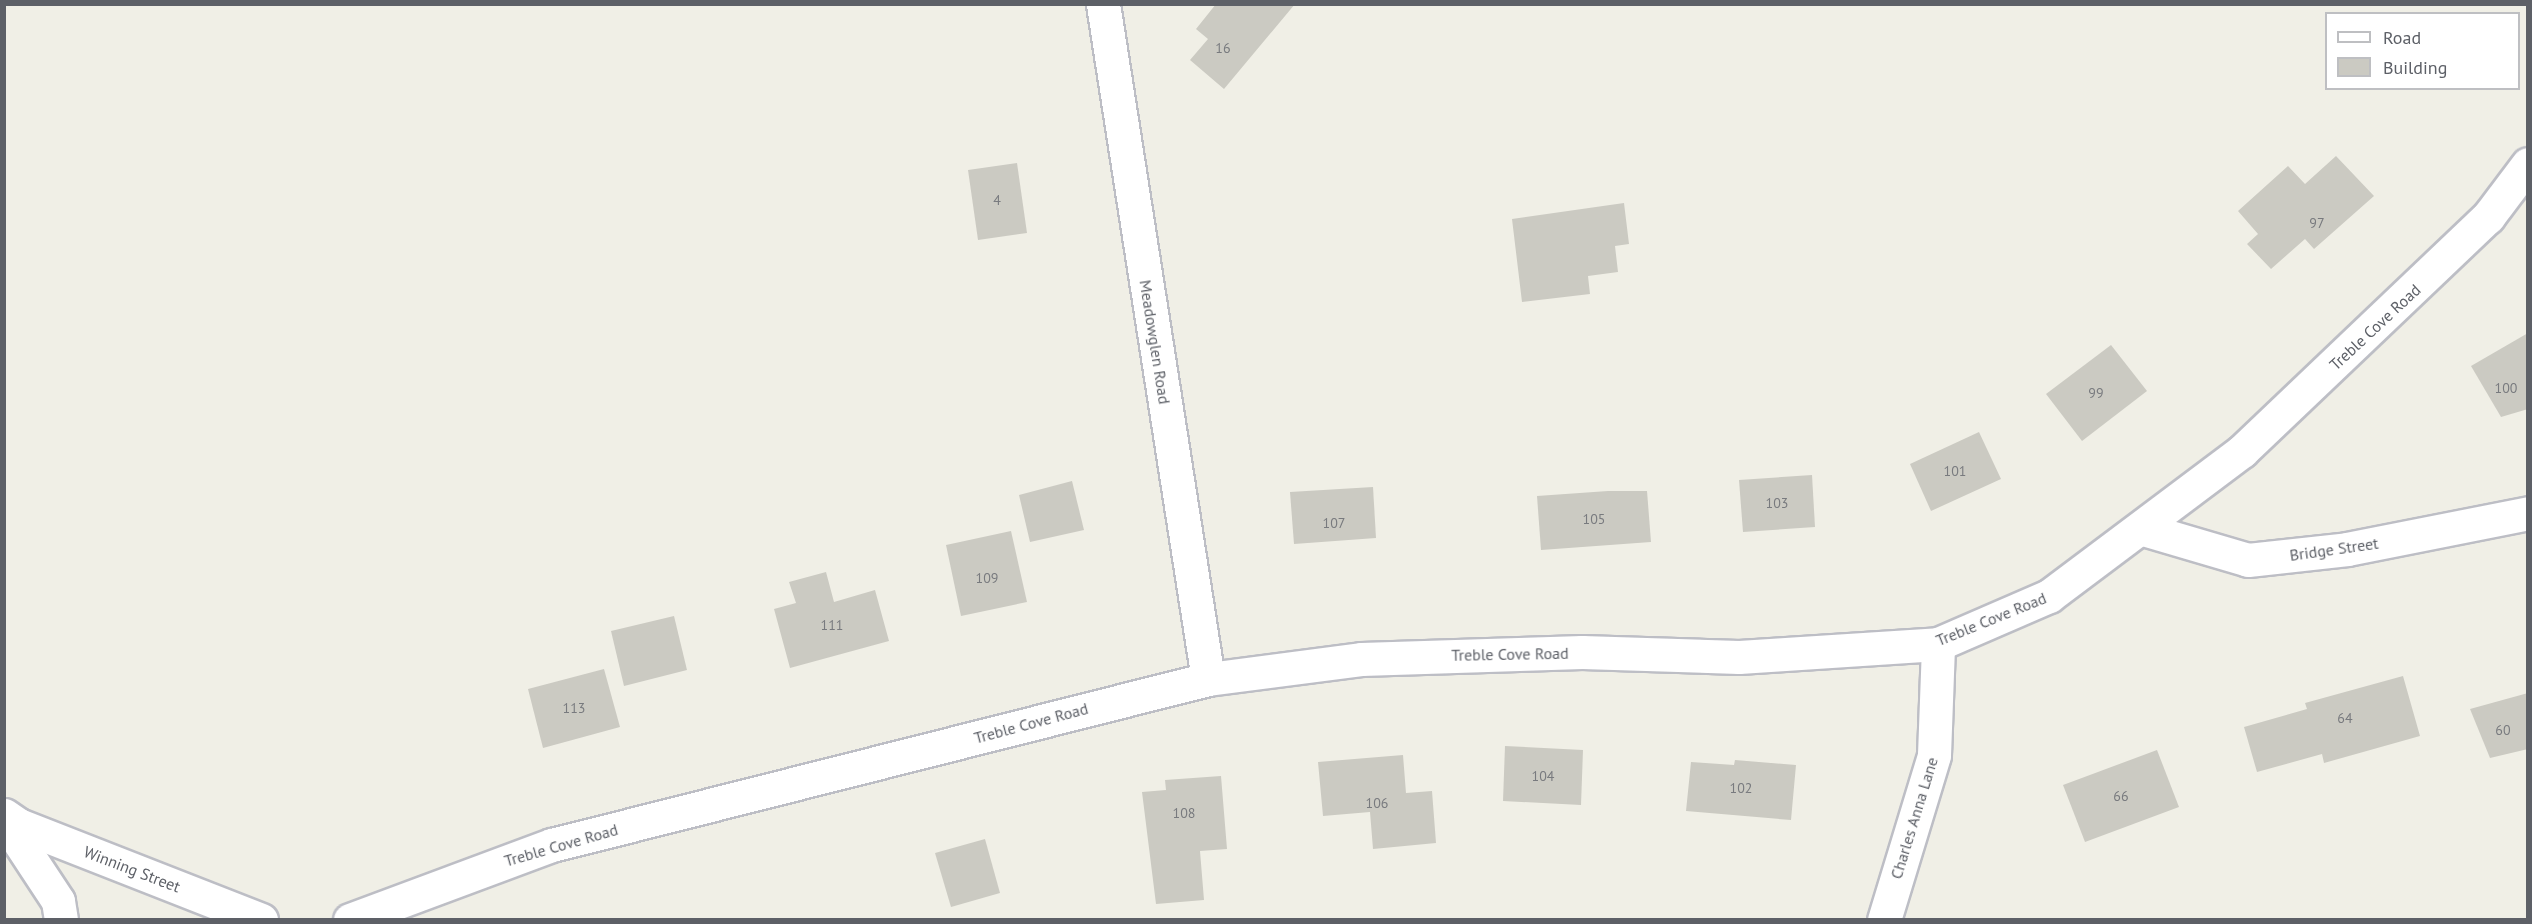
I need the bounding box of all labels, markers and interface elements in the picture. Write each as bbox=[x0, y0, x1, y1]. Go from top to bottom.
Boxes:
legend bbox=[2325, 12, 2520, 90]
text: Road bbox=[2383, 26, 2421, 49]
house number: 16 bbox=[1215, 40, 1231, 56]
text: Building bbox=[2383, 56, 2447, 79]
house number: 4 bbox=[993, 192, 1001, 208]
house number: 97 bbox=[2309, 215, 2325, 231]
street label: Meadowglen Road bbox=[1136, 278, 1174, 406]
street label: Treble Cove Road bbox=[2326, 280, 2424, 374]
house number: 100 bbox=[2495, 380, 2517, 396]
house number: 99 bbox=[2088, 385, 2104, 401]
house number: 101 bbox=[1944, 463, 1966, 479]
house number: 103 bbox=[1766, 495, 1788, 511]
house number: 105 bbox=[1583, 511, 1605, 527]
house number: 107 bbox=[1323, 515, 1345, 531]
street label: Bridge Street bbox=[2288, 533, 2380, 565]
house number: 109 bbox=[976, 570, 998, 586]
street label: Treble Cove Road bbox=[1933, 588, 2049, 650]
house number: 111 bbox=[821, 617, 843, 633]
street label: Treble Cove Road bbox=[1451, 643, 1569, 665]
street label: Treble Cove Road bbox=[972, 699, 1090, 747]
house number: 113 bbox=[563, 700, 585, 716]
house number: 64 bbox=[2337, 710, 2353, 726]
house number: 60 bbox=[2495, 722, 2511, 738]
street label: Charles Anna Lane bbox=[1886, 755, 1942, 881]
house number: 104 bbox=[1532, 768, 1554, 784]
house number: 102 bbox=[1730, 780, 1752, 796]
house number: 66 bbox=[2113, 788, 2129, 804]
house number: 106 bbox=[1366, 795, 1388, 811]
house number: 108 bbox=[1173, 805, 1195, 821]
street label: Treble Cove Road bbox=[502, 820, 620, 870]
street label: Winning Street bbox=[81, 842, 183, 896]

